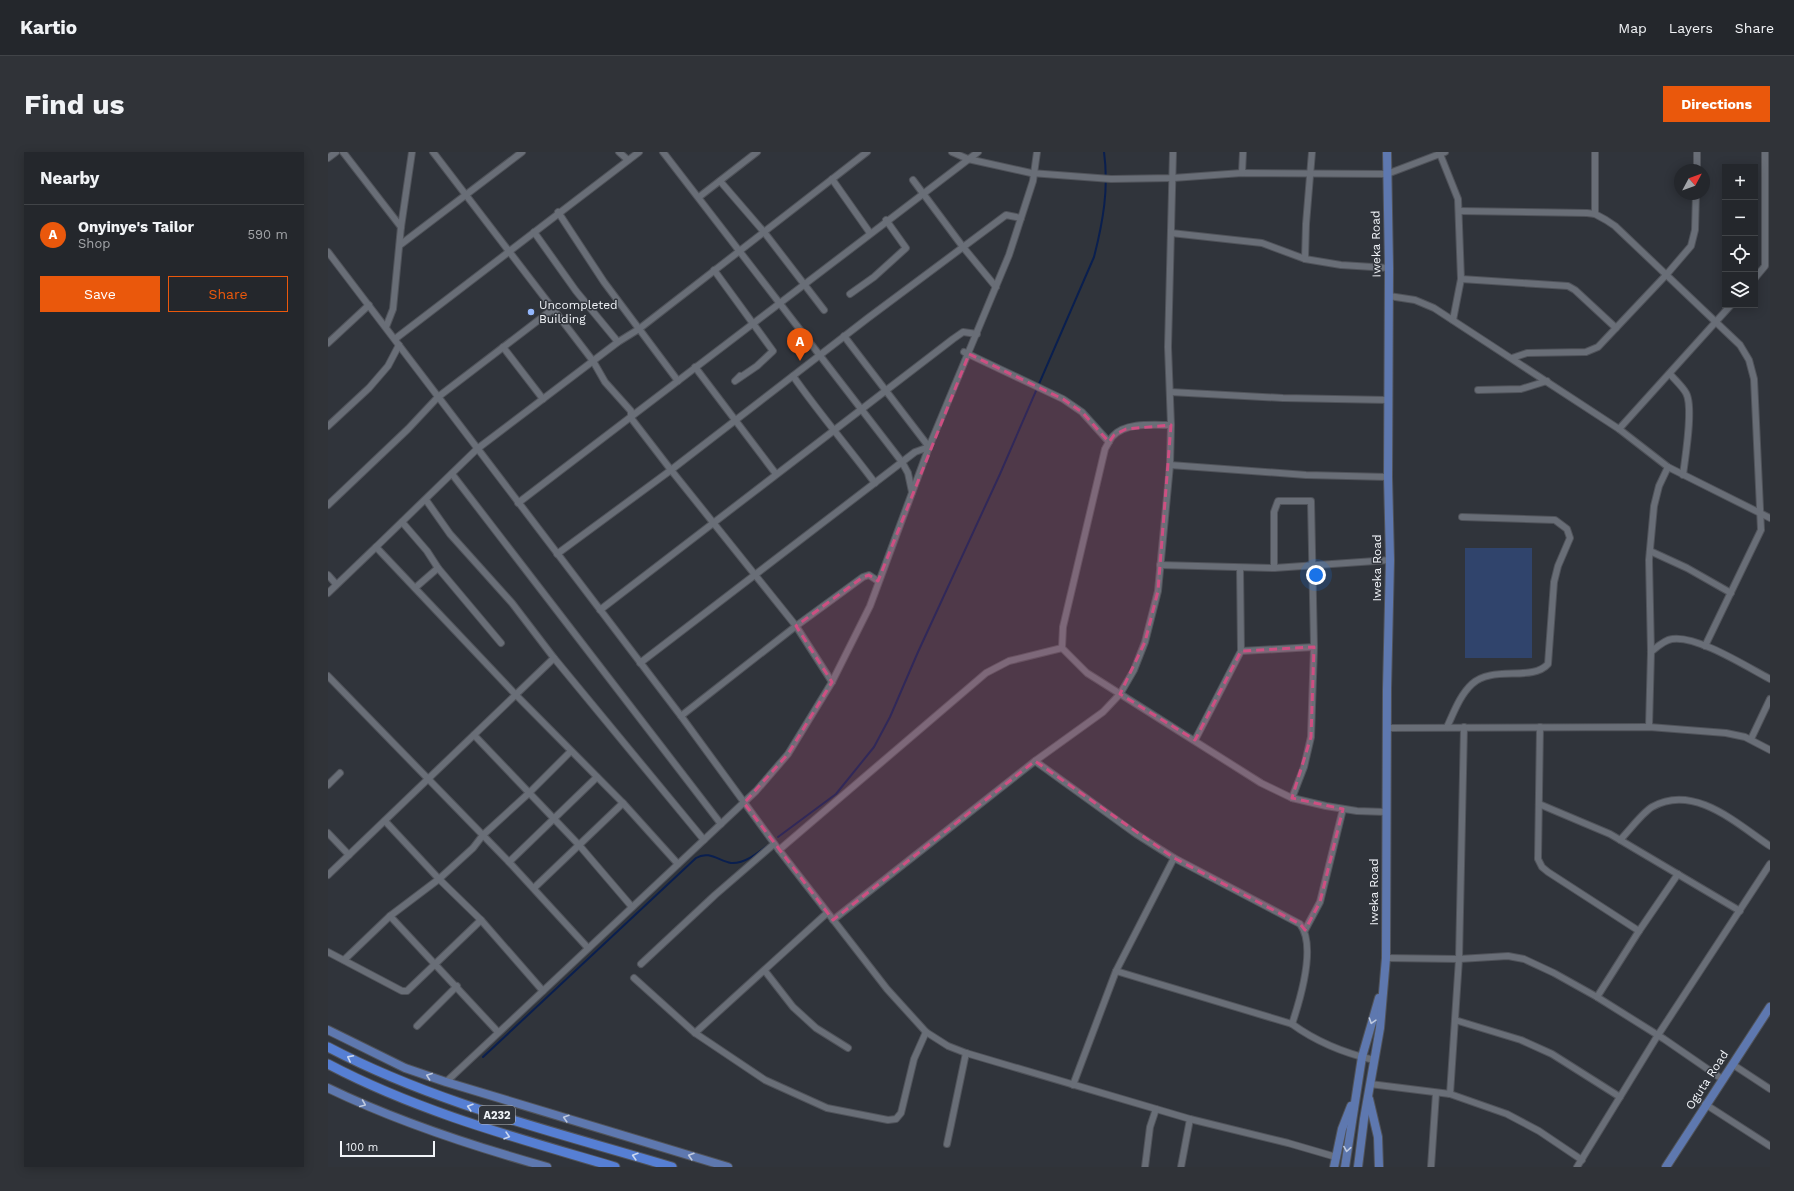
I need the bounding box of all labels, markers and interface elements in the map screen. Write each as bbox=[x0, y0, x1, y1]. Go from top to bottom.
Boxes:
text: Kartio bbox=[20, 16, 77, 39]
text: Map bbox=[1618, 20, 1647, 36]
text: Layers bbox=[1669, 20, 1713, 36]
text: Share bbox=[1735, 20, 1774, 36]
button: Directions bbox=[1663, 86, 1770, 122]
text: Find us bbox=[24, 88, 124, 121]
north arrow bbox=[1674, 164, 1710, 200]
map controls bbox=[1722, 164, 1758, 308]
button: + bbox=[1722, 164, 1758, 200]
text: Nearby bbox=[40, 168, 99, 188]
button: − bbox=[1722, 200, 1758, 236]
street label: Iweka Road bbox=[1368, 210, 1384, 278]
text: Onyinye's Tailor bbox=[78, 218, 194, 236]
text: A bbox=[49, 227, 57, 242]
text: 590 m bbox=[248, 227, 288, 242]
text: Shop bbox=[78, 236, 110, 251]
button: locate bbox=[1722, 236, 1758, 272]
button: layers bbox=[1722, 272, 1758, 308]
button: Save bbox=[40, 276, 160, 312]
button: Share bbox=[168, 276, 288, 312]
place label: Uncompleted Building bbox=[539, 298, 618, 326]
marker: Uncompleted Building bbox=[526, 307, 536, 317]
pin: A bbox=[787, 328, 813, 361]
street label: Iweka Road bbox=[1370, 535, 1384, 601]
your location bbox=[1306, 565, 1326, 585]
street label: Iweka Road bbox=[1367, 859, 1381, 925]
one-way arrow bbox=[1368, 1018, 1377, 1025]
street label: Oguta Road bbox=[1683, 1048, 1731, 1112]
one-way arrow bbox=[346, 1055, 354, 1063]
one-way arrow bbox=[425, 1072, 432, 1080]
one-way arrow bbox=[360, 1100, 367, 1108]
one-way arrow bbox=[467, 1103, 474, 1112]
road number: A232 bbox=[479, 1106, 515, 1124]
one-way arrow bbox=[563, 1114, 570, 1123]
one-way arrow bbox=[503, 1131, 510, 1140]
scale bar bbox=[340, 1139, 435, 1158]
text: 100 m bbox=[346, 1141, 378, 1154]
one-way arrow bbox=[1343, 1146, 1352, 1152]
one-way arrow bbox=[632, 1152, 639, 1161]
one-way arrow bbox=[687, 1152, 694, 1161]

